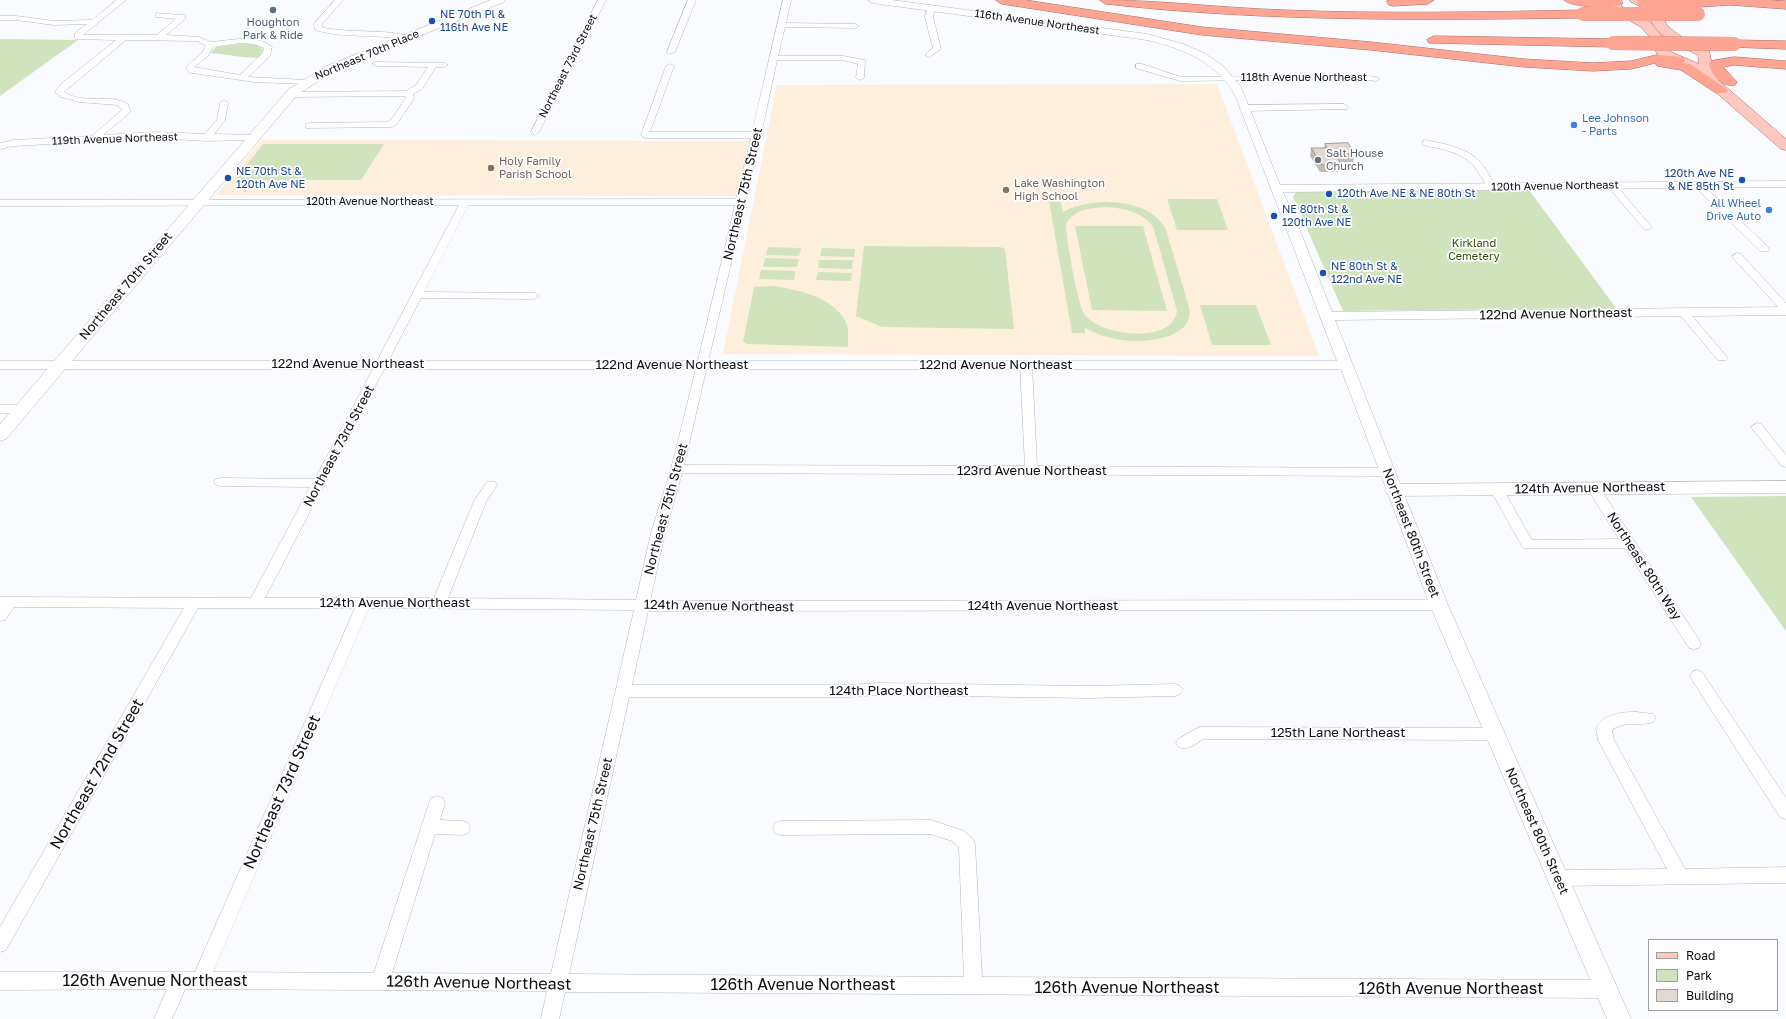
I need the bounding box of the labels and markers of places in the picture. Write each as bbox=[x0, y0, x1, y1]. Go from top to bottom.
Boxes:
marker: Houghton Park & Ride bbox=[268, 5, 278, 15]
place label: NE 70th Pl & 116th Ave NE bbox=[440, 8, 508, 34]
place label: Houghton Park & Ride bbox=[243, 16, 303, 42]
marker: NE 70th Pl & 116th Ave NE bbox=[427, 16, 437, 26]
place label: Lee Johnson - Parts bbox=[1582, 112, 1649, 138]
marker: Lee Johnson - Parts bbox=[1569, 120, 1579, 130]
place label: Salt House Church bbox=[1326, 147, 1384, 173]
place label: Holy Family Parish School bbox=[499, 155, 571, 181]
marker: Salt House Church bbox=[1313, 155, 1323, 165]
marker: Holy Family Parish School bbox=[486, 163, 496, 173]
place label: NE 70th St & 120th Ave NE bbox=[236, 165, 305, 191]
place label: 120th Ave NE & NE 85th St bbox=[1665, 167, 1734, 193]
marker: NE 70th St & 120th Ave NE bbox=[223, 173, 233, 183]
marker: 120th Ave NE & NE 85th St bbox=[1737, 175, 1747, 185]
place label: Lake Washington High School bbox=[1014, 177, 1105, 203]
marker: Lake Washington High School bbox=[1001, 185, 1011, 195]
place label: 120th Ave NE & NE 80th St bbox=[1337, 187, 1476, 201]
marker: 120th Ave NE & NE 80th St bbox=[1324, 189, 1334, 199]
place label: All Wheel Drive Auto bbox=[1706, 197, 1761, 223]
place label: NE 80th St & 120th Ave NE bbox=[1282, 203, 1351, 229]
marker: All Wheel Drive Auto bbox=[1764, 205, 1774, 215]
marker: NE 80th St & 120th Ave NE bbox=[1269, 211, 1279, 221]
place label: NE 80th St & 122nd Ave NE bbox=[1331, 260, 1402, 286]
marker: NE 80th St & 122nd Ave NE bbox=[1318, 268, 1328, 278]

